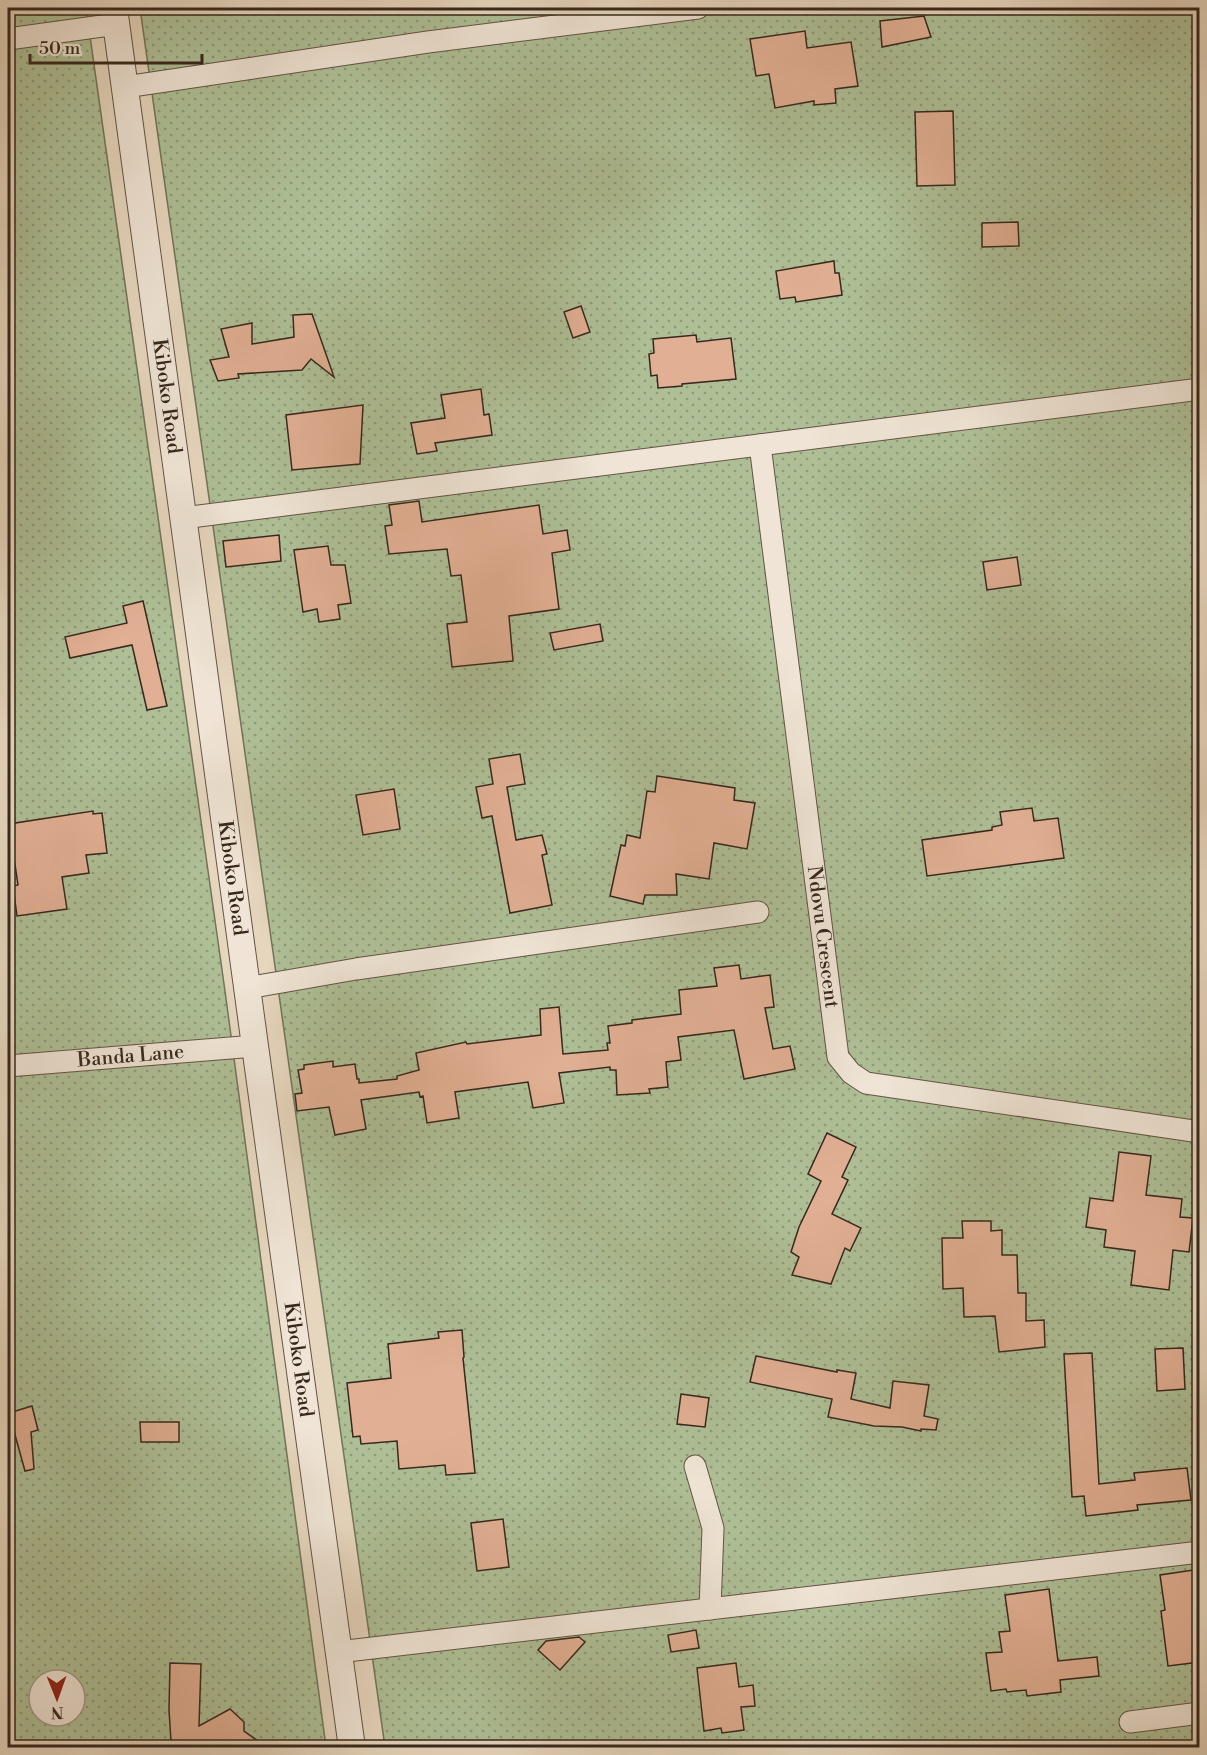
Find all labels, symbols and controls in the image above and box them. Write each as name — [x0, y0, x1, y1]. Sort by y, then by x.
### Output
scale bar — [30, 27, 202, 65]
text: 50 m — [39, 37, 81, 60]
street label: Kiboko Road — [147, 337, 187, 456]
street label: Kiboko Road — [212, 819, 252, 938]
street label: Ndovu Crescent — [801, 865, 844, 1010]
street label: Banda Lane — [75, 1039, 185, 1073]
street label: Kiboko Road — [278, 1300, 319, 1419]
north arrow — [27, 1668, 87, 1728]
text: N — [50, 1702, 64, 1722]

